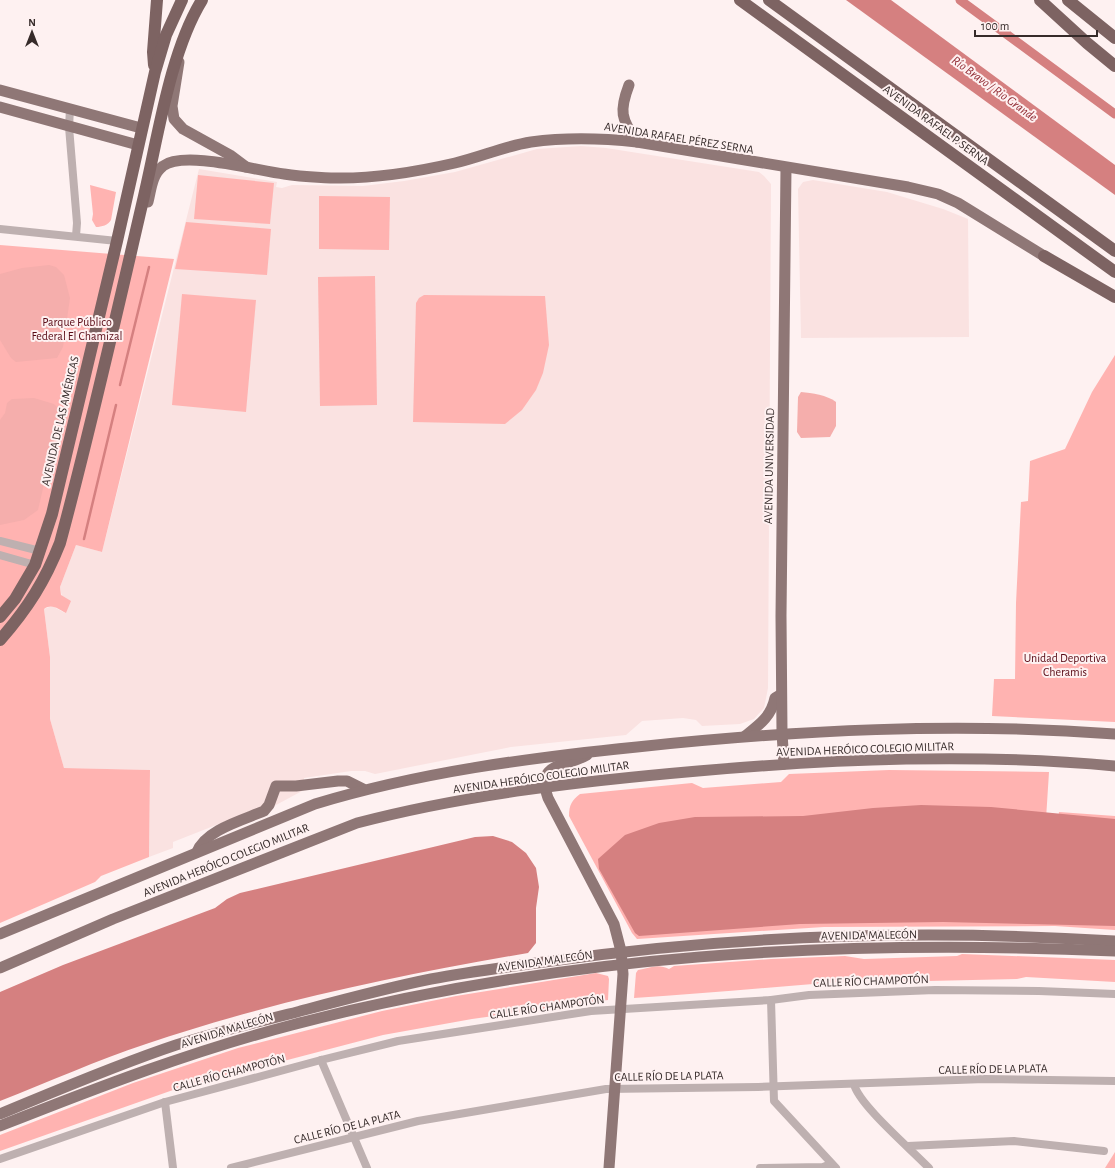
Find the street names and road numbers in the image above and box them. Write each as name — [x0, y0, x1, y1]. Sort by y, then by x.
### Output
street label: AVENIDA RAFAEL P. SERNA — [881, 83, 991, 167]
street label: AVENIDA RAFAEL PÉREZ SERNA — [603, 119, 755, 156]
street label: AVENIDA DE LAS AMÉRICAS — [38, 354, 81, 487]
street label: AVENIDA UNIVERSIDAD — [762, 408, 776, 524]
street label: AVENIDA HERÓICO COLEGIO MILITAR — [776, 739, 954, 758]
street label: AVENIDA HERÓICO COLEGIO MILITAR — [452, 758, 630, 795]
street label: AVENIDA HERÓICO COLEGIO MILITAR — [141, 820, 311, 899]
street label: AVENIDA MALECÓN — [821, 927, 917, 942]
street label: AVENIDA MALECÓN — [496, 947, 593, 974]
street label: CALLE RÍO CHAMPOTÓN — [813, 972, 929, 989]
street label: CALLE RÍO CHAMPOTÓN — [489, 992, 605, 1021]
street label: AVENIDA MALECÓN — [179, 1009, 275, 1050]
street label: CALLE RÍO CHAMPOTÓN — [171, 1051, 286, 1094]
street label: CALLE RÍO DE LA PLATA — [938, 1061, 1048, 1076]
street label: CALLE RÍO DE LA PLATA — [614, 1068, 724, 1083]
street label: CALLE RÍO DE LA PLATA — [292, 1107, 402, 1146]

